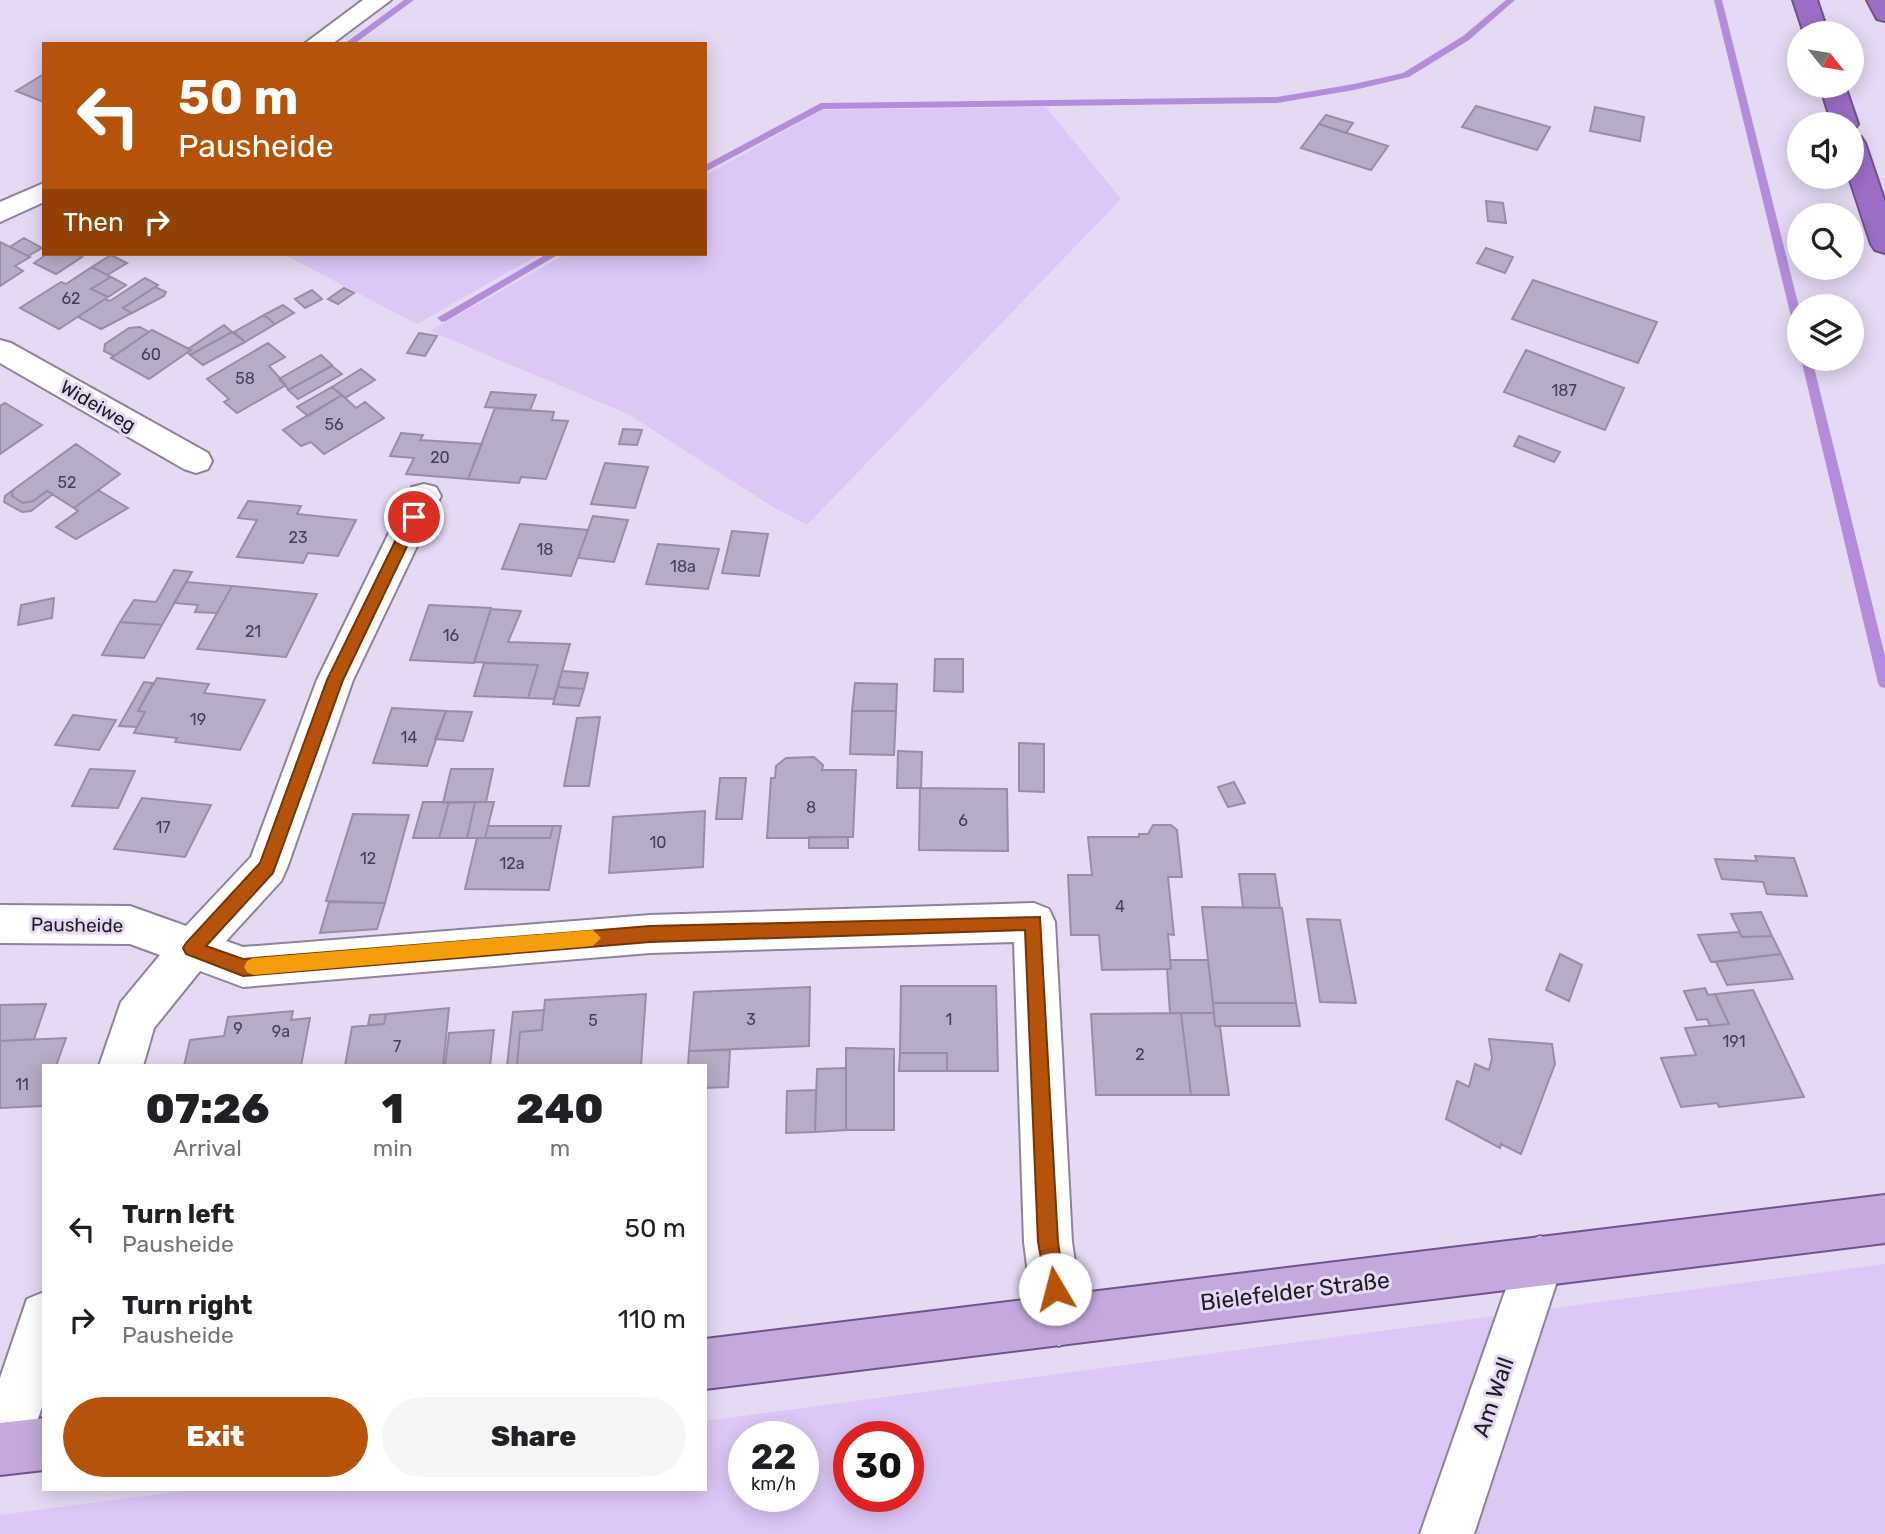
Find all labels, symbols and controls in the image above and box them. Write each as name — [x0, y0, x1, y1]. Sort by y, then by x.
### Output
north arrow — [1787, 21, 1864, 98]
map controls — [1787, 21, 1864, 371]
text: 50 m — [178, 68, 298, 126]
icon: left — [63, 70, 154, 161]
button: sound — [1787, 112, 1864, 189]
text: Pausheide — [178, 127, 334, 165]
icon: right — [138, 203, 176, 241]
button: search — [1787, 203, 1864, 280]
text: Then — [63, 207, 124, 238]
house number: 62 — [61, 289, 81, 308]
button: layers — [1787, 294, 1864, 371]
house number: 60 — [141, 345, 161, 364]
house number: 58 — [235, 369, 255, 388]
street label: Wideiweg — [56, 375, 140, 437]
house number: 187 — [1551, 381, 1577, 400]
house number: 56 — [324, 415, 344, 434]
house number: 20 — [430, 448, 450, 467]
house number: 52 — [58, 473, 76, 492]
pin — [384, 487, 444, 547]
icon: arrive — [395, 498, 433, 536]
house number: 23 — [288, 528, 308, 547]
house number: 18 — [536, 540, 554, 559]
house number: 18a — [670, 557, 696, 576]
house number: 21 — [245, 622, 261, 641]
house number: 16 — [443, 626, 460, 645]
house number: 19 — [190, 710, 206, 729]
house number: 14 — [401, 728, 417, 747]
house number: 8 — [806, 798, 816, 817]
house number: 6 — [958, 811, 968, 830]
house number: 17 — [155, 818, 171, 837]
house number: 10 — [649, 833, 667, 852]
house number: 12 — [360, 849, 376, 868]
house number: 12a — [499, 854, 525, 873]
house number: 4 — [1115, 897, 1125, 916]
street label: Pausheide — [31, 913, 123, 937]
house number: 3 — [746, 1010, 756, 1029]
house number: 1 — [946, 1010, 952, 1029]
house number: 5 — [588, 1011, 598, 1030]
house number: 9 — [233, 1019, 243, 1038]
house number: 9a — [272, 1022, 290, 1041]
house number: 191 — [1722, 1032, 1746, 1051]
house number: 7 — [393, 1037, 401, 1056]
house number: 2 — [1135, 1045, 1145, 1064]
house number: 11 — [15, 1075, 29, 1094]
text: 07:26 — [145, 1084, 269, 1134]
text: 1 — [382, 1084, 404, 1134]
text: 240 — [516, 1084, 604, 1134]
text: Arrival — [173, 1134, 242, 1162]
text: min — [373, 1134, 413, 1162]
text: m — [550, 1134, 570, 1162]
text: Turn left — [122, 1199, 234, 1230]
icon: left — [63, 1210, 101, 1248]
text: 50 m — [625, 1213, 686, 1244]
text: Pausheide — [122, 1230, 234, 1258]
position arrow — [1018, 1252, 1092, 1326]
street label: Bielefelder Straße — [1199, 1265, 1391, 1317]
text: Turn right — [122, 1290, 252, 1321]
icon: right — [63, 1301, 101, 1339]
text: 110 m — [618, 1304, 686, 1335]
text: Pausheide — [122, 1321, 234, 1349]
street label: Am Wall — [1466, 1353, 1520, 1441]
button: Exit — [63, 1397, 368, 1477]
button: Share — [382, 1397, 686, 1477]
speed limit sign: 30 — [833, 1421, 924, 1512]
text: 22 — [751, 1436, 796, 1478]
text: km/h — [751, 1473, 796, 1495]

